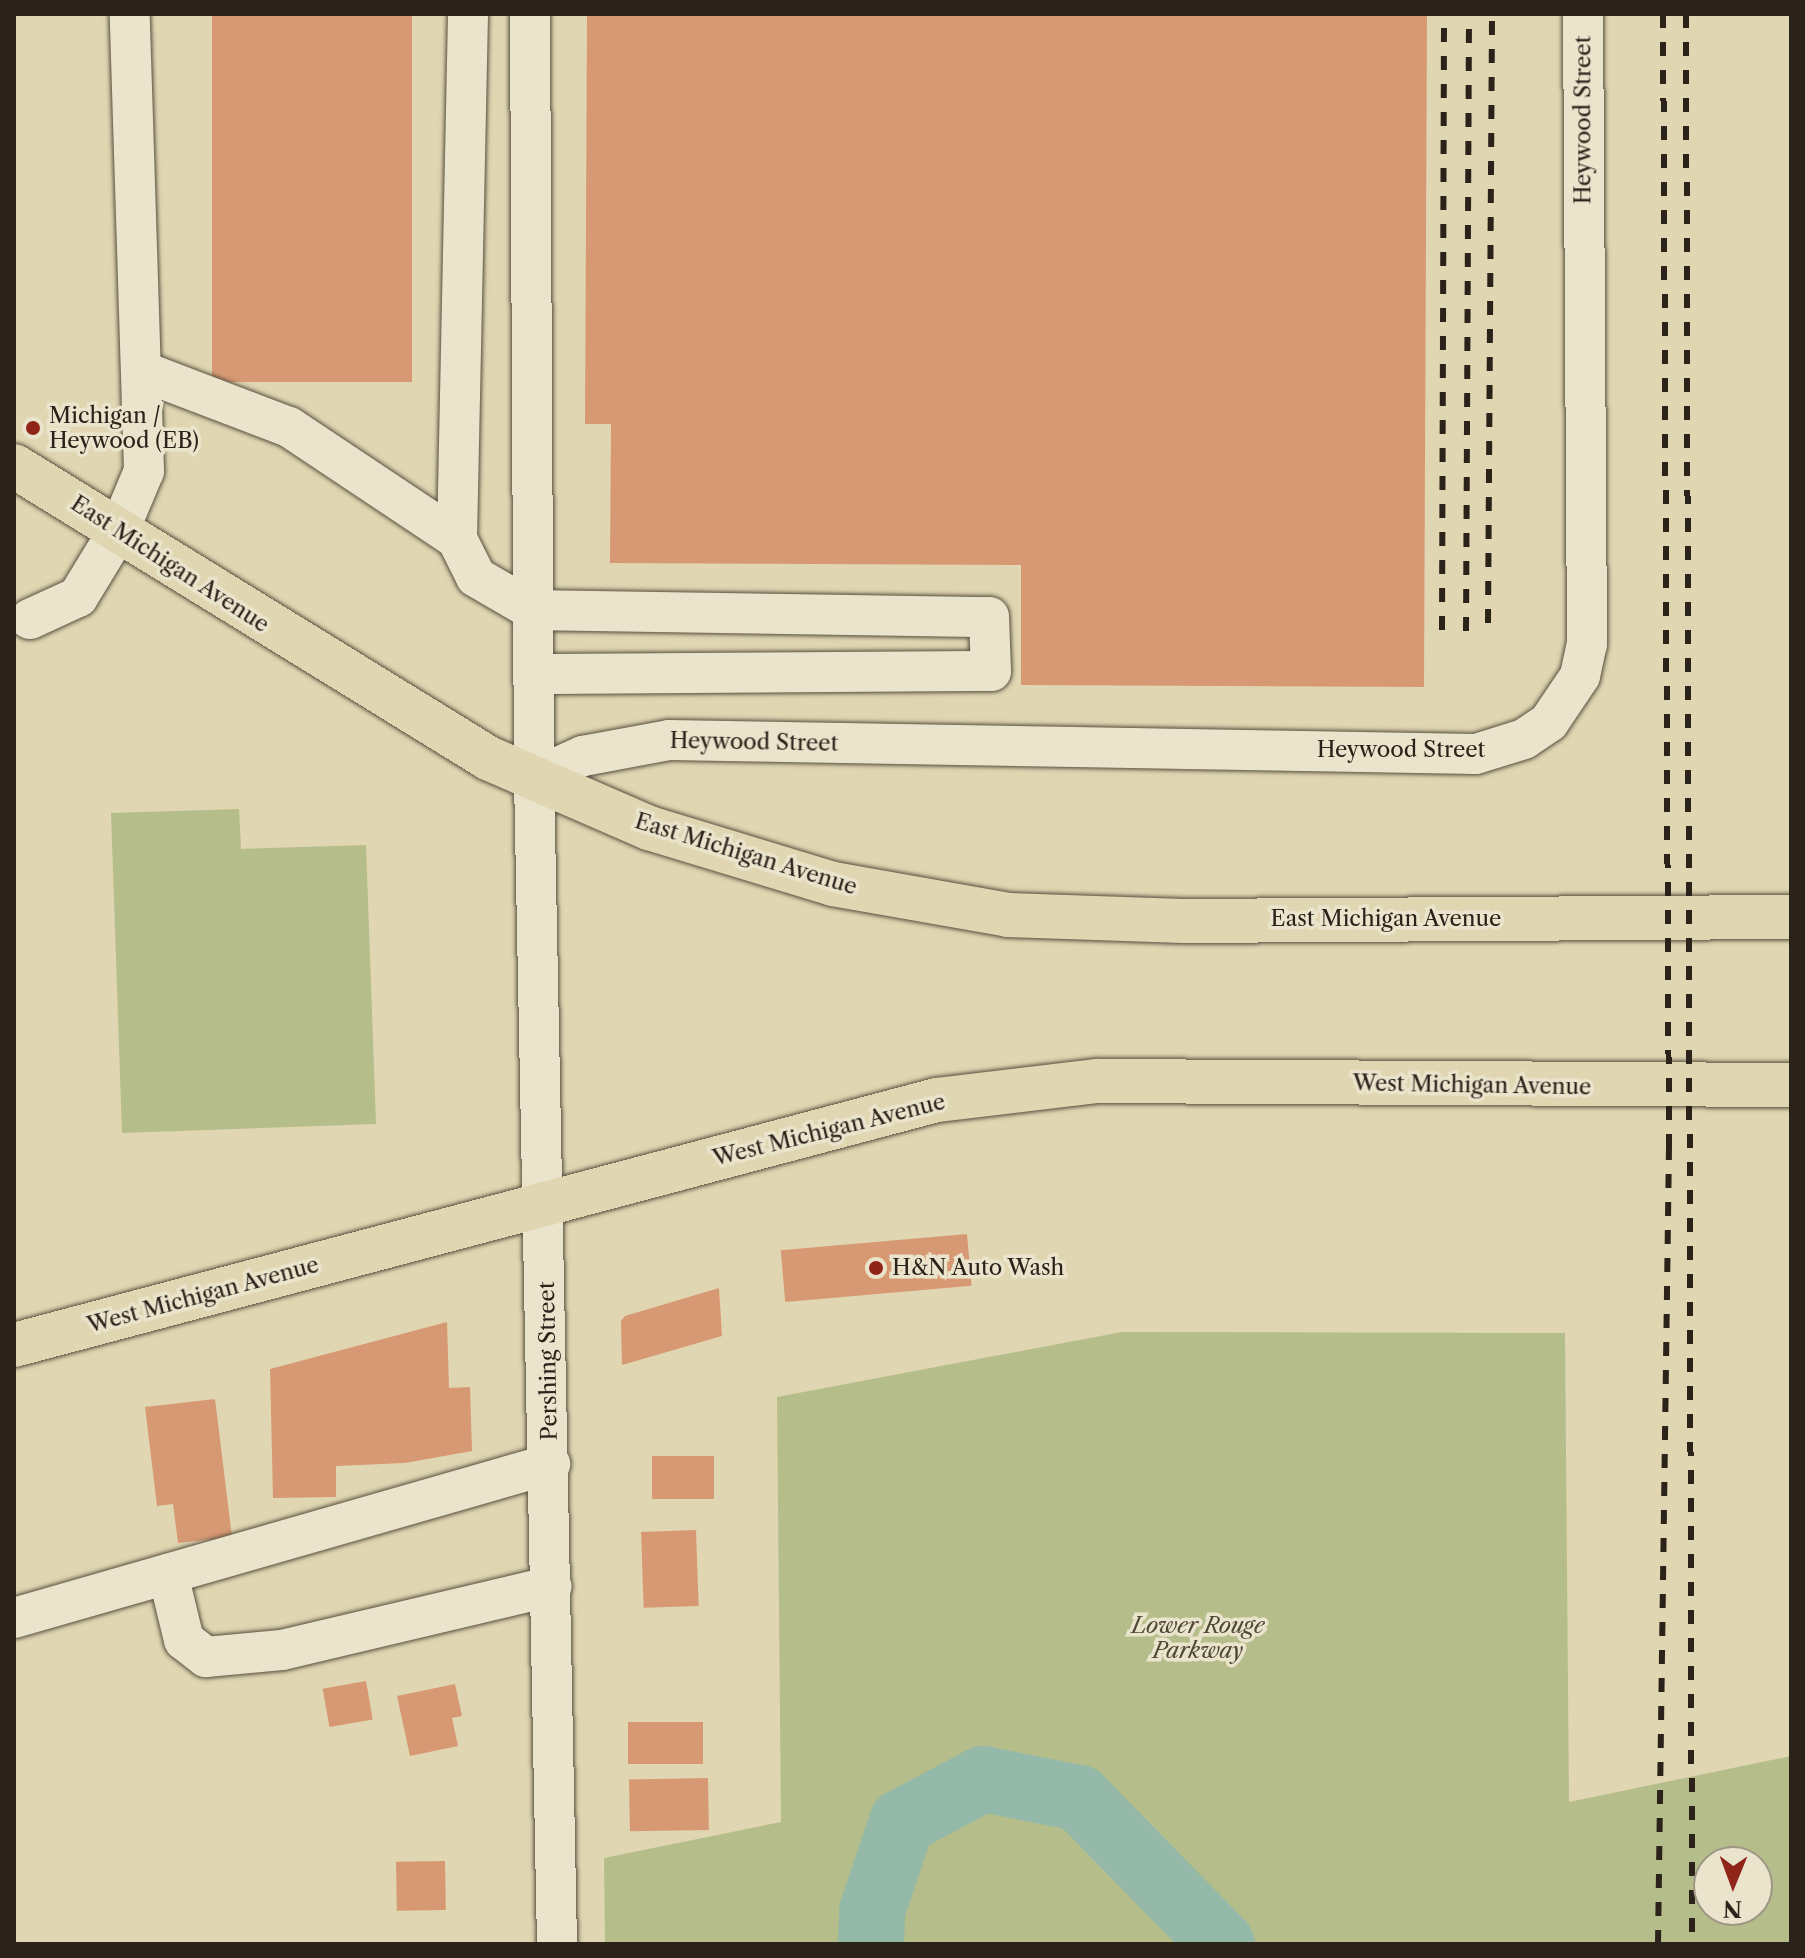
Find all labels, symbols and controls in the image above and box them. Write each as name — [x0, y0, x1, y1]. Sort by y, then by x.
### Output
street label: Heywood Street — [1570, 36, 1596, 204]
place label: Michigan / Heywood (EB) — [49, 402, 199, 454]
marker: Michigan / Heywood (EB) — [24, 419, 42, 437]
street label: East Michigan Avenue — [66, 490, 274, 638]
street label: Heywood Street — [669, 727, 839, 757]
street label: Heywood Street — [1317, 737, 1485, 763]
street label: East Michigan Avenue — [631, 807, 861, 901]
street label: East Michigan Avenue — [1270, 906, 1502, 932]
street label: West Michigan Avenue — [1352, 1070, 1592, 1100]
street label: West Michigan Avenue — [710, 1088, 948, 1172]
street label: West Michigan Avenue — [84, 1251, 322, 1339]
place label: H&N Auto Wash — [892, 1255, 1066, 1281]
marker: H&N Auto Wash — [867, 1259, 885, 1277]
street label: Pershing Street — [533, 1281, 563, 1441]
park label: Lower Rouge Parkway — [1131, 1612, 1265, 1664]
north arrow — [1693, 1846, 1773, 1926]
text: N — [1723, 1895, 1742, 1922]

